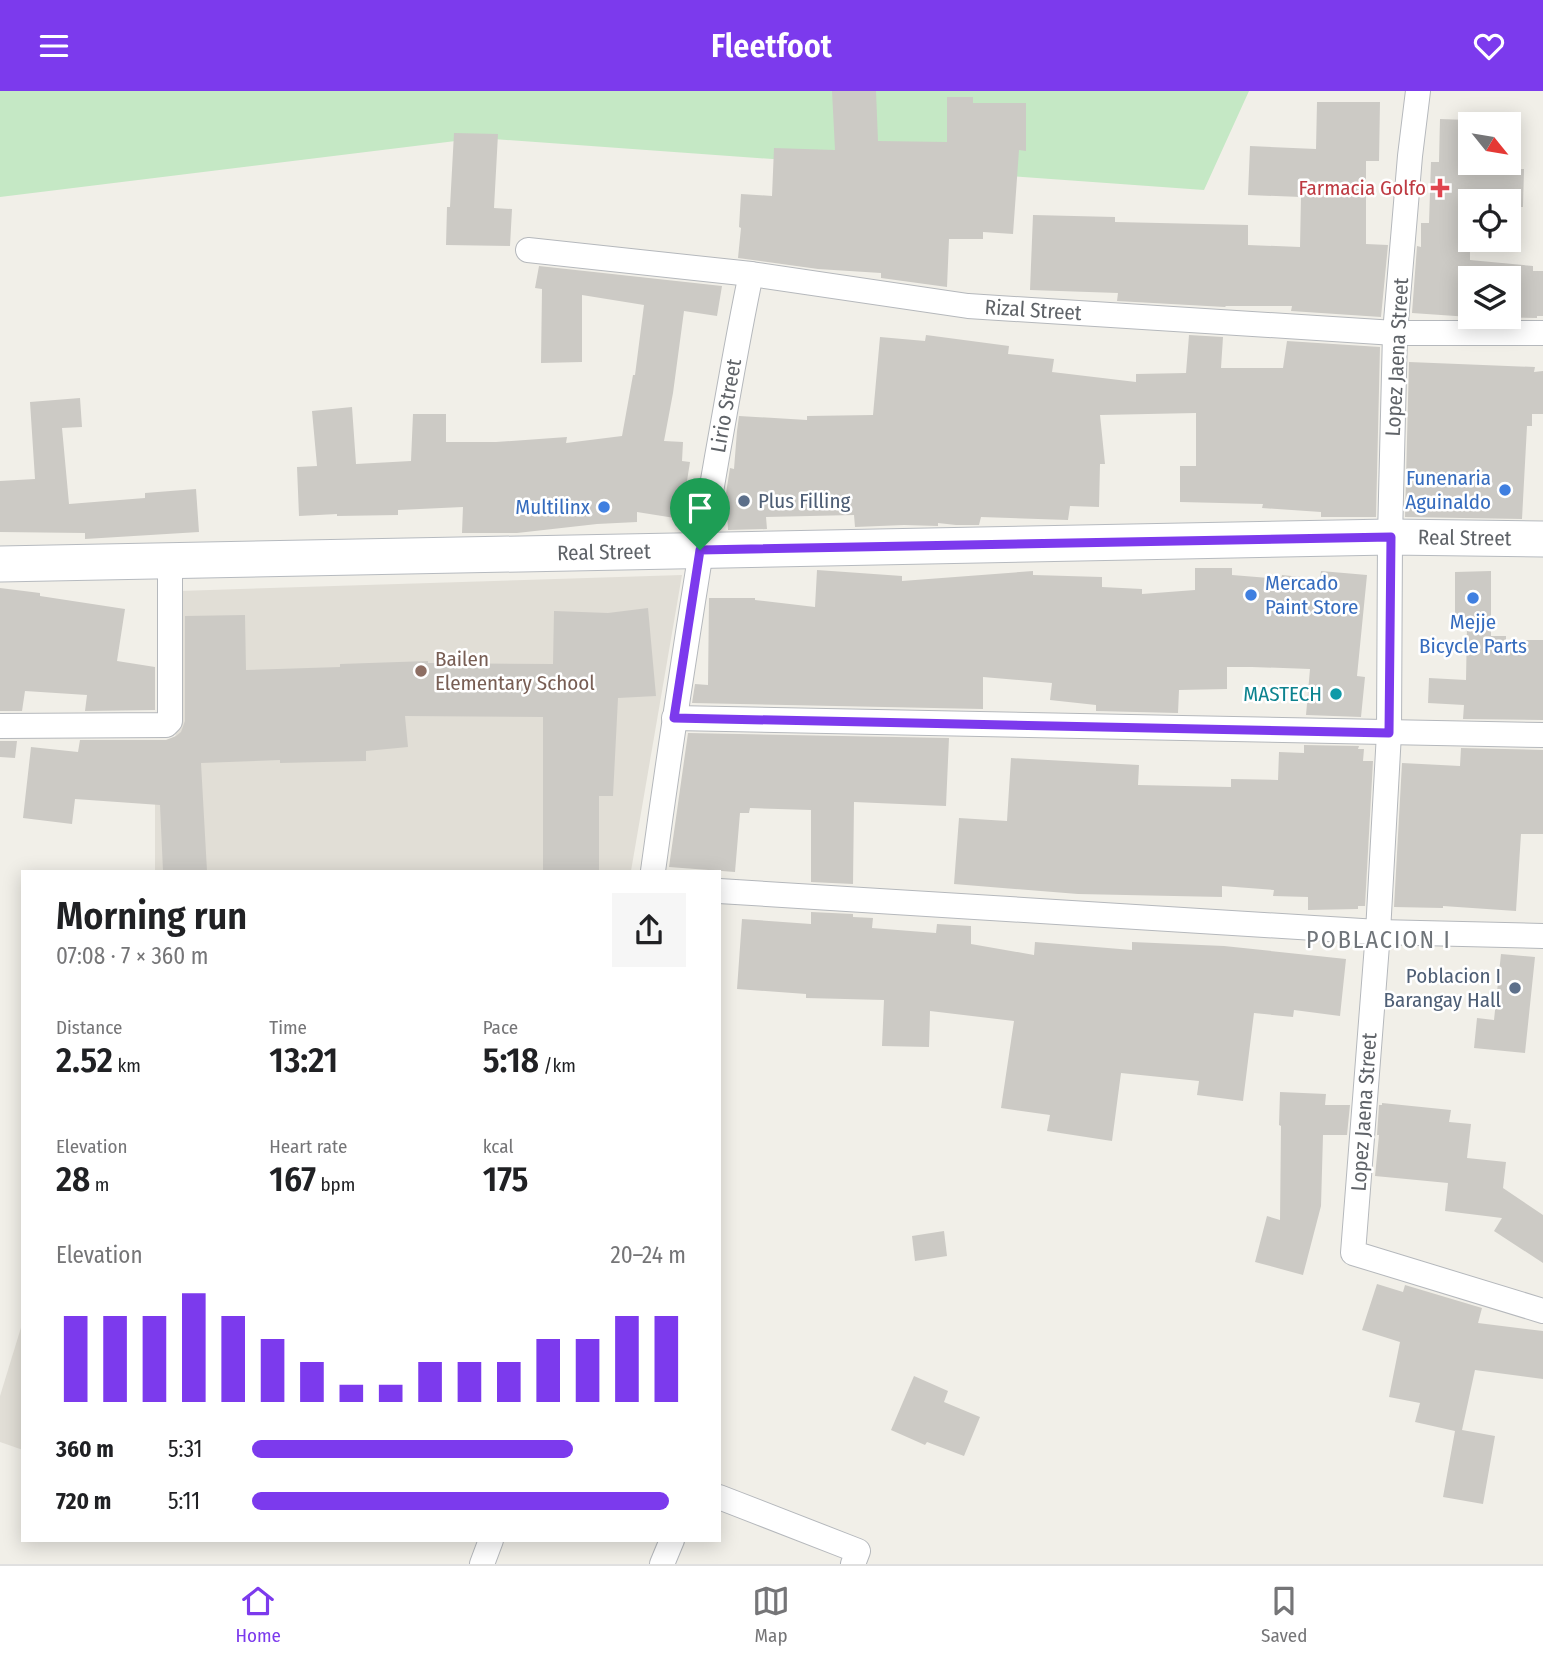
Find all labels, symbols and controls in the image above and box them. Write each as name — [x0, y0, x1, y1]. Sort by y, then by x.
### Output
icon: menu — [35, 27, 73, 65]
text: Fleetfoot — [711, 27, 832, 65]
icon: heart — [1470, 27, 1508, 65]
north arrow — [1458, 112, 1521, 175]
map controls — [1458, 112, 1521, 329]
place label: Farmacia Golfo — [1299, 175, 1426, 201]
marker: Farmacia Golfo — [1432, 180, 1448, 196]
button: locate — [1458, 189, 1521, 252]
button: layers — [1458, 266, 1521, 329]
street label: Lopez Jaena Street — [1380, 277, 1414, 437]
street label: Rizal Street — [984, 294, 1083, 326]
street label: Lirio Street — [705, 357, 747, 455]
place label: Funenaria Aguinaldo — [1405, 465, 1491, 515]
pin — [670, 478, 730, 550]
marker: Funenaria Aguinaldo — [1497, 482, 1513, 498]
place label: Plus Filling — [758, 488, 850, 514]
icon: arrive — [681, 489, 719, 527]
marker: Plus Filling — [736, 493, 752, 509]
place label: Multilinx — [515, 494, 591, 520]
marker: Multilinx — [596, 499, 612, 515]
street label: Real Street — [1418, 524, 1512, 552]
street label: Real Street — [557, 538, 651, 566]
place label: Mercado Paint Store — [1265, 570, 1358, 620]
marker: Mercado Paint Store — [1243, 587, 1259, 603]
marker: Mejje Bicycle Parts — [1465, 590, 1481, 606]
place label: Mejje Bicycle Parts — [1419, 609, 1527, 659]
place label: Bailen Elementary School — [435, 646, 595, 696]
marker: Bailen Elementary School — [413, 663, 429, 679]
place label: MASTECH — [1243, 681, 1322, 707]
marker: MASTECH — [1328, 686, 1344, 702]
text: Morning run — [56, 893, 247, 939]
button: share — [612, 893, 686, 967]
district label: POBLACION I — [1306, 926, 1452, 954]
text: 07:08 · 7 × 360 m — [56, 942, 208, 970]
place label: Poblacion I Barangay Hall — [1384, 963, 1501, 1013]
marker: Poblacion I Barangay Hall — [1507, 980, 1523, 996]
text: Distance — [56, 1016, 123, 1039]
text: Time — [269, 1016, 307, 1039]
text: Pace — [483, 1016, 518, 1039]
street label: Lopez Jaena Street — [1345, 1032, 1383, 1192]
text: 2.52 — [56, 1039, 113, 1081]
text: 13:21 — [269, 1039, 338, 1081]
text: 5:18 — [483, 1039, 539, 1081]
text: km — [113, 1054, 141, 1077]
text: /km — [539, 1054, 576, 1077]
text: Elevation — [56, 1135, 128, 1158]
text: Heart rate — [269, 1135, 347, 1158]
text: kcal — [483, 1135, 513, 1158]
text: 28 — [56, 1158, 90, 1200]
text: 167 — [269, 1158, 316, 1200]
text: 175 — [483, 1158, 528, 1200]
text: m — [90, 1173, 109, 1196]
text: bpm — [316, 1173, 355, 1196]
text: Elevation — [56, 1241, 143, 1269]
text: 20–24 m — [610, 1241, 686, 1269]
text: 360 m — [56, 1435, 114, 1463]
text: 5:31 — [168, 1435, 202, 1463]
text: 720 m — [56, 1487, 111, 1515]
text: 5:11 — [168, 1487, 200, 1515]
tab: Home — [236, 1582, 281, 1647]
tab: Map — [752, 1582, 790, 1647]
tab: Saved — [1261, 1582, 1307, 1647]

